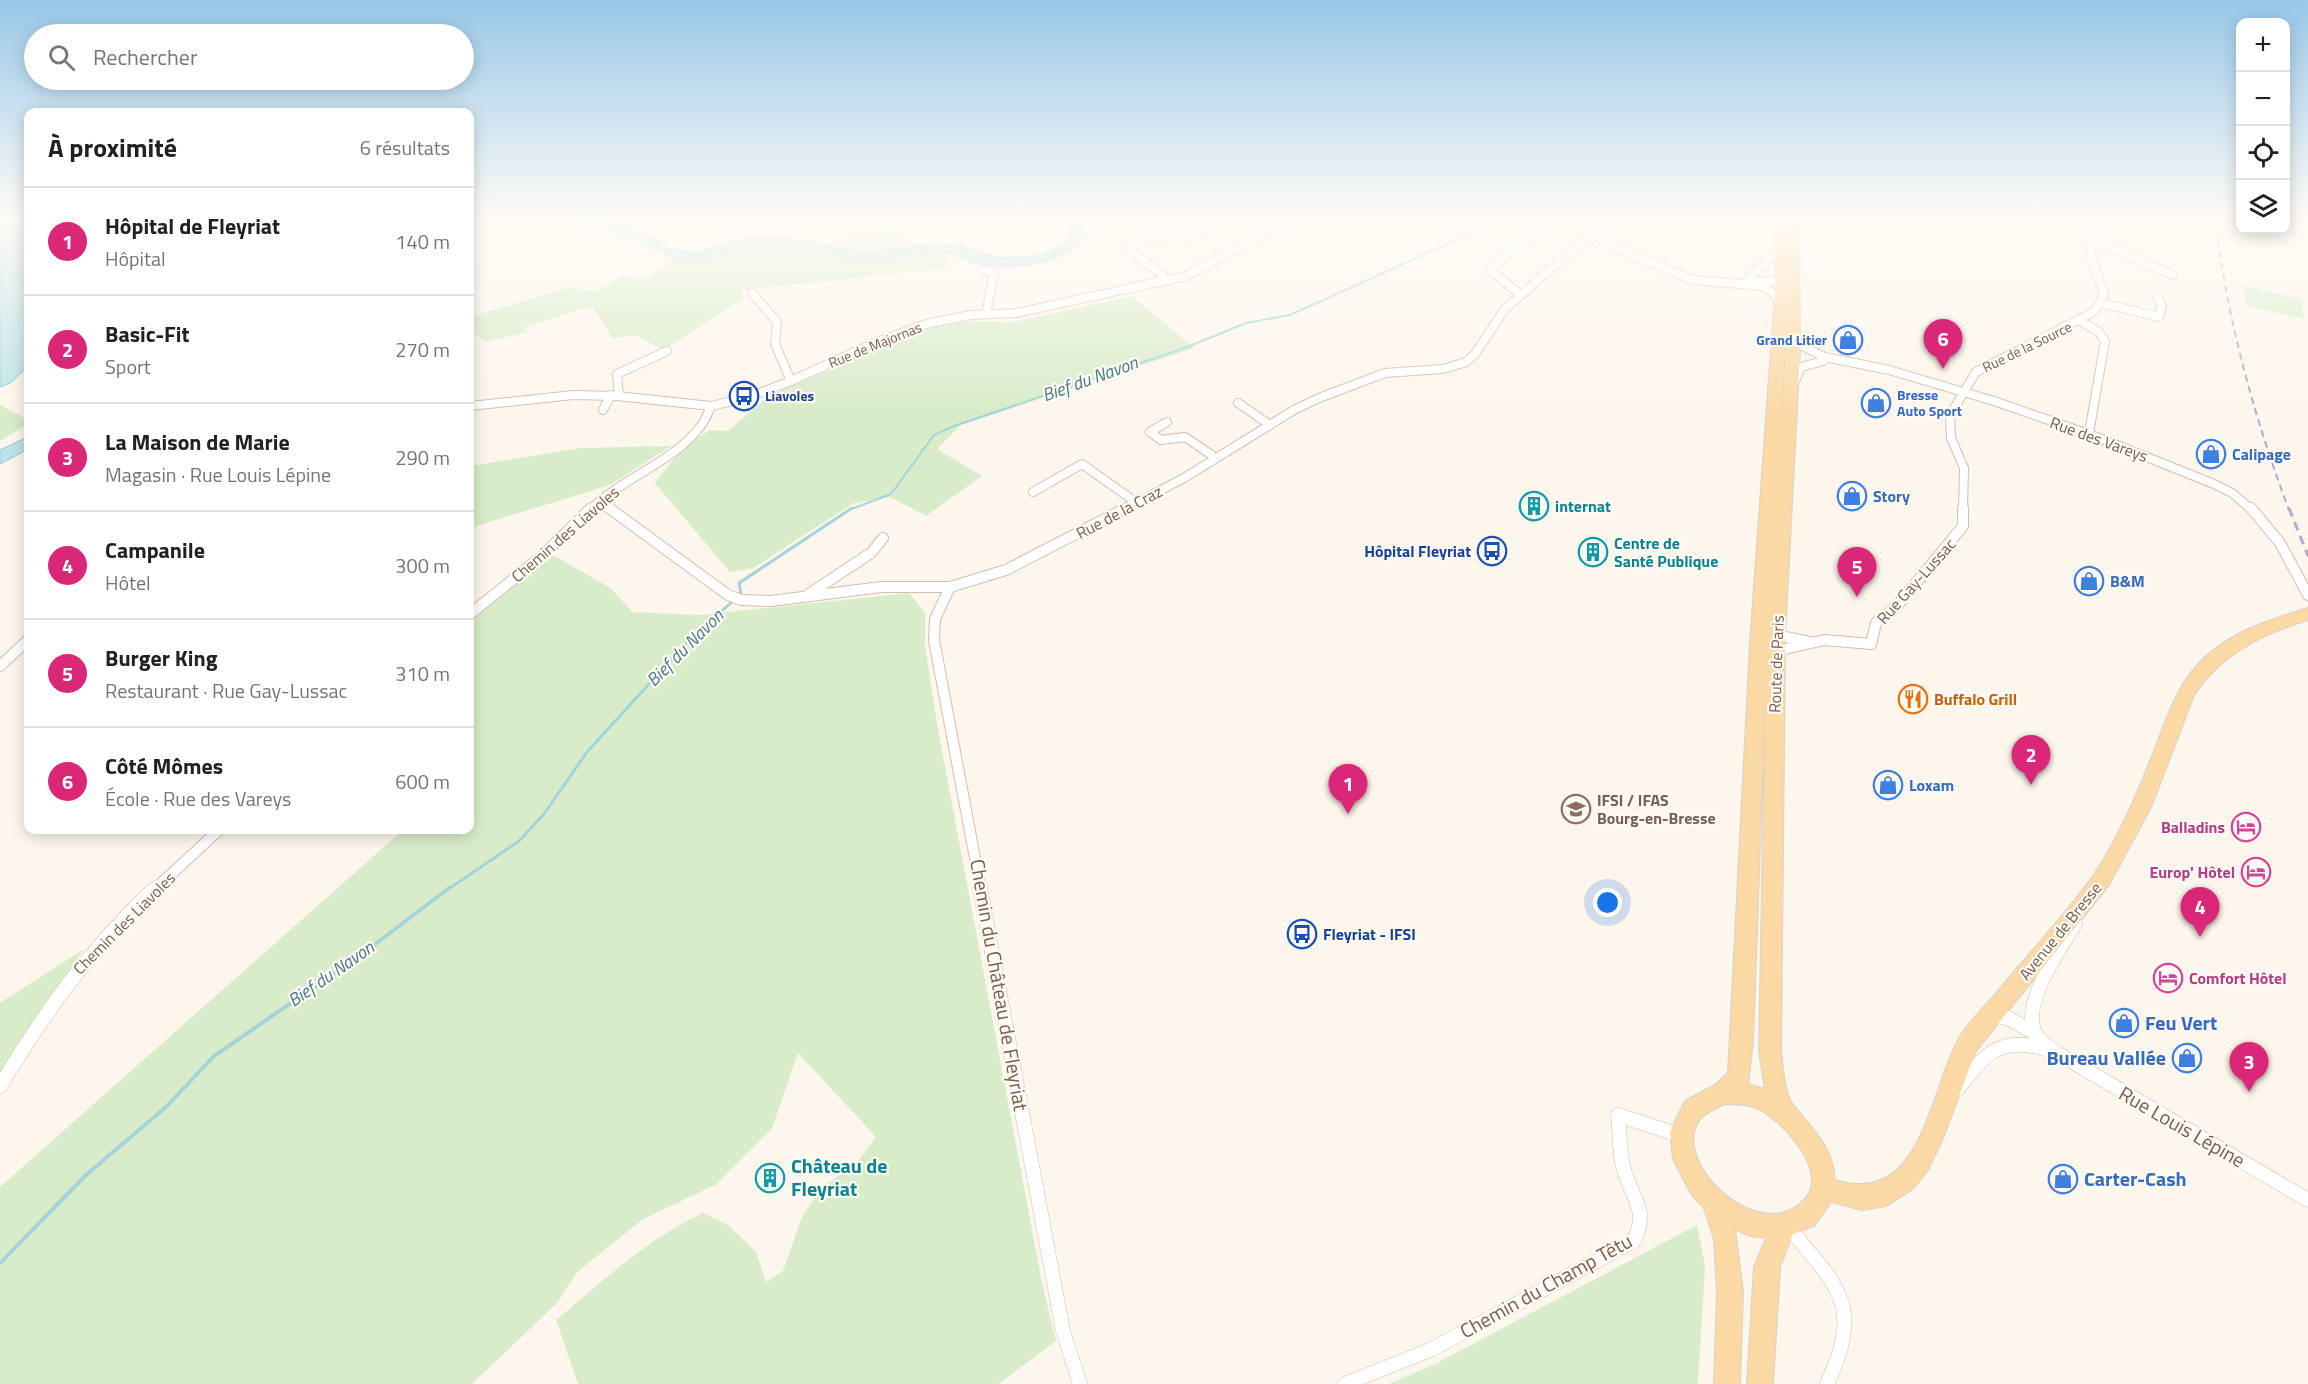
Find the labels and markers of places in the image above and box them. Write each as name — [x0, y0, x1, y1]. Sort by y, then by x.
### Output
pin: 6 — [1924, 320, 1962, 369]
shop icon: Grand Litier — [1832, 324, 1864, 356]
place label: Grand Litier — [1756, 329, 1827, 350]
bus stop icon: Liavoles — [728, 380, 760, 412]
place label: Bresse Auto Sport — [1897, 384, 1962, 421]
place label: Liavoles — [765, 385, 815, 406]
shop icon: Bresse Auto Sport — [1860, 387, 1892, 419]
shop icon: Calipage — [2195, 438, 2227, 470]
place label: Calipage — [2232, 442, 2291, 466]
shop icon: Story — [1836, 480, 1868, 512]
place label: Story — [1873, 484, 1910, 508]
building icon: internat — [1518, 490, 1550, 522]
place label: internat — [1555, 494, 1611, 518]
place label: Centre de Santé Publique — [1614, 531, 1718, 573]
bus stop icon: Hôpital Fleyriat — [1476, 535, 1508, 567]
building icon: Centre de Santé Publique — [1577, 536, 1609, 568]
place label: Hôpital Fleyriat — [1364, 539, 1471, 563]
pin: 5 — [1838, 548, 1876, 597]
shop icon: B&M — [2073, 565, 2105, 597]
place label: B&M — [2110, 569, 2145, 593]
restaurant icon: Buffalo Grill — [1897, 683, 1929, 715]
place label: Buffalo Grill — [1934, 687, 2017, 711]
pin: 2 — [2012, 736, 2050, 785]
pin: 1 — [1328, 764, 1368, 814]
shop icon: Loxam — [1872, 769, 1904, 801]
place label: Loxam — [1909, 773, 1954, 797]
place label: IFSI / IFAS Bourg-en-Bresse — [1597, 788, 1716, 830]
school or university icon: IFSI / IFAS Bourg-en-Bresse — [1560, 793, 1592, 825]
hotel icon: Balladins — [2230, 811, 2262, 843]
place label: Balladins — [2161, 815, 2225, 839]
hotel icon: Europ' Hôtel — [2240, 856, 2272, 888]
place label: Europ' Hôtel — [2149, 860, 2235, 884]
pin: 4 — [2180, 888, 2220, 937]
bus stop icon: Fleyriat - IFSI — [1286, 918, 1318, 950]
place label: Fleyriat - IFSI — [1323, 922, 1416, 946]
hotel icon: Comfort Hôtel — [2152, 962, 2184, 994]
place label: Comfort Hôtel — [2189, 966, 2287, 990]
shop icon: Feu Vert — [2108, 1007, 2140, 1039]
place label: Feu Vert — [2145, 1007, 2217, 1038]
place label: Bureau Vallée — [2046, 1042, 2166, 1073]
shop icon: Bureau Vallée — [2171, 1042, 2203, 1074]
pin: 3 — [2230, 1042, 2268, 1092]
place label: Château de Fleyriat — [791, 1150, 887, 1204]
building icon: Château de Fleyriat — [754, 1162, 786, 1194]
shop icon: Carter-Cash — [2047, 1163, 2079, 1195]
place label: Carter-Cash — [2084, 1163, 2187, 1194]

